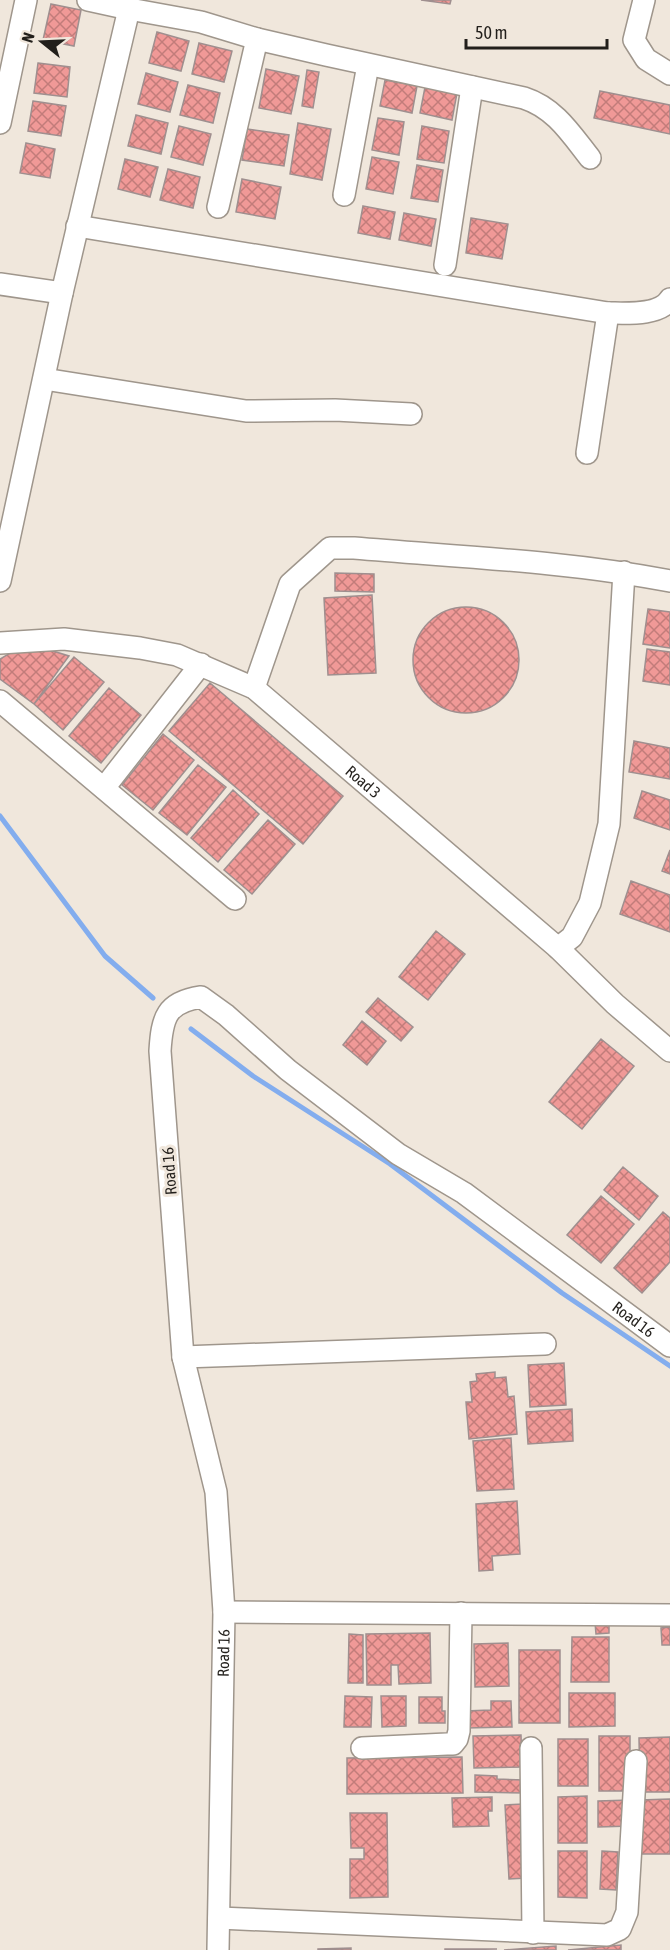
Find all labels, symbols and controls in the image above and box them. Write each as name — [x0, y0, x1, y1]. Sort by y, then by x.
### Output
north arrow — [12, 12, 72, 72]
scale bar — [466, 12, 607, 50]
text: 50 m — [475, 22, 507, 43]
text: N — [18, 30, 38, 45]
street label: Road 3 — [342, 762, 385, 801]
street label: Road 16 — [158, 1147, 180, 1195]
street label: Road 16 — [609, 1298, 658, 1341]
street label: Road 16 — [214, 1629, 233, 1677]

